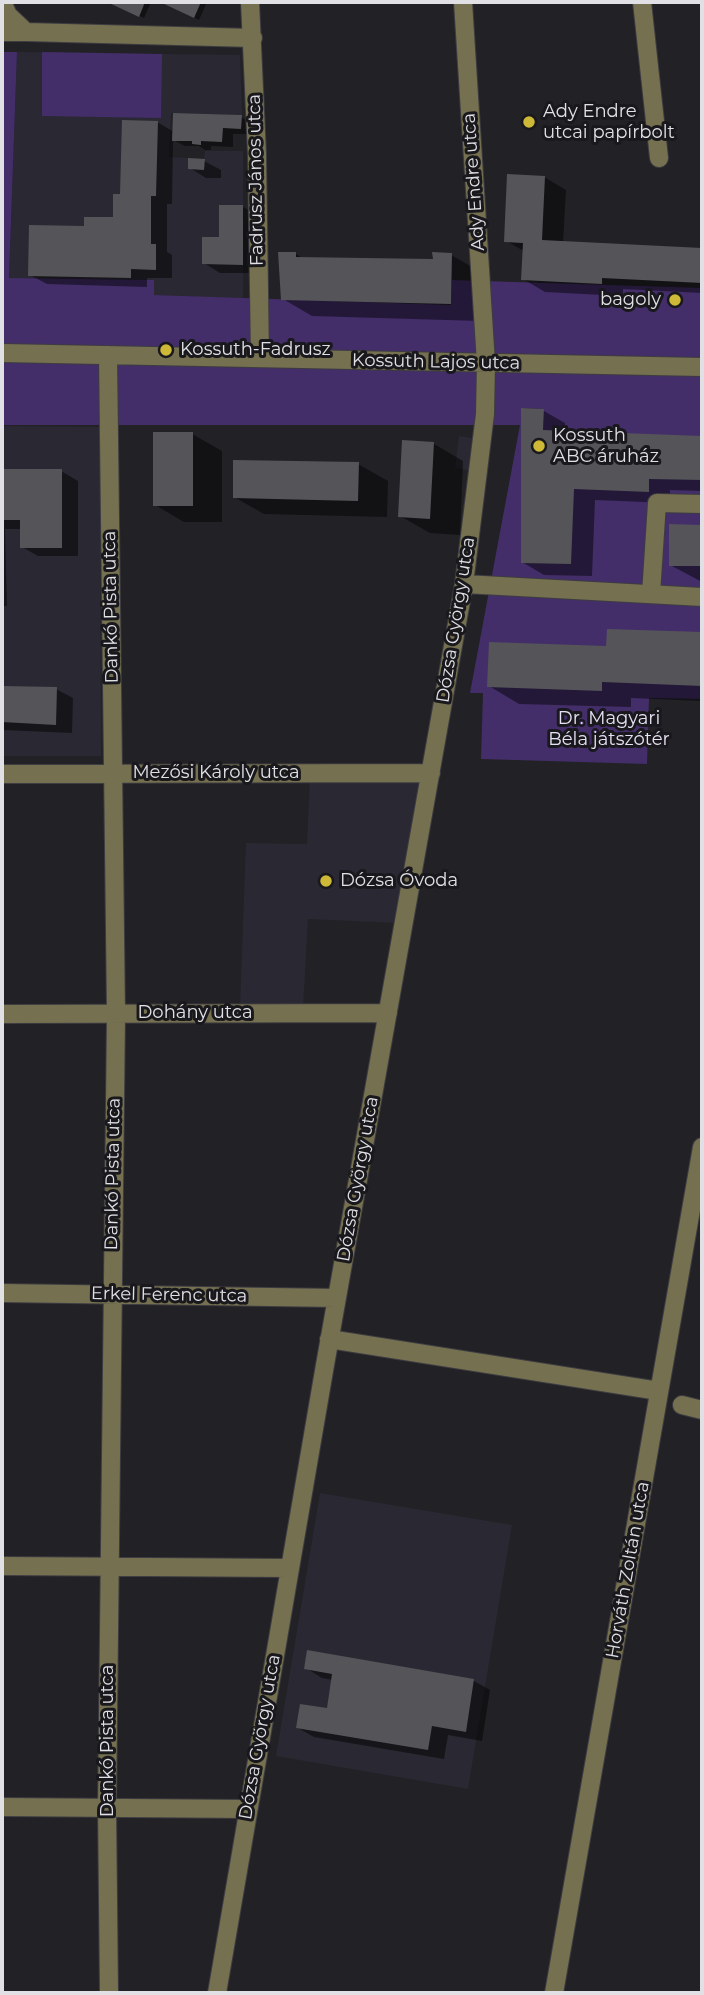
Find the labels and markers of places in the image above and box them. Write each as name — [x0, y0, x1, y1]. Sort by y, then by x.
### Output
place label: Ady Endre utcai papírbolt — [543, 101, 675, 144]
marker: Ady Endre utcai papírbolt — [521, 114, 537, 130]
place label: bagoly — [600, 289, 661, 311]
marker: bagoly — [667, 292, 683, 308]
place label: Kossuth-Fadrusz — [180, 339, 331, 361]
marker: Kossuth-Fadrusz — [158, 342, 174, 358]
place label: Kossuth ABC áruház — [553, 425, 659, 467]
marker: Kossuth ABC áruház — [531, 438, 547, 454]
place label: Dózsa Óvoda — [340, 870, 458, 892]
marker: Dózsa Óvoda — [318, 873, 334, 889]

